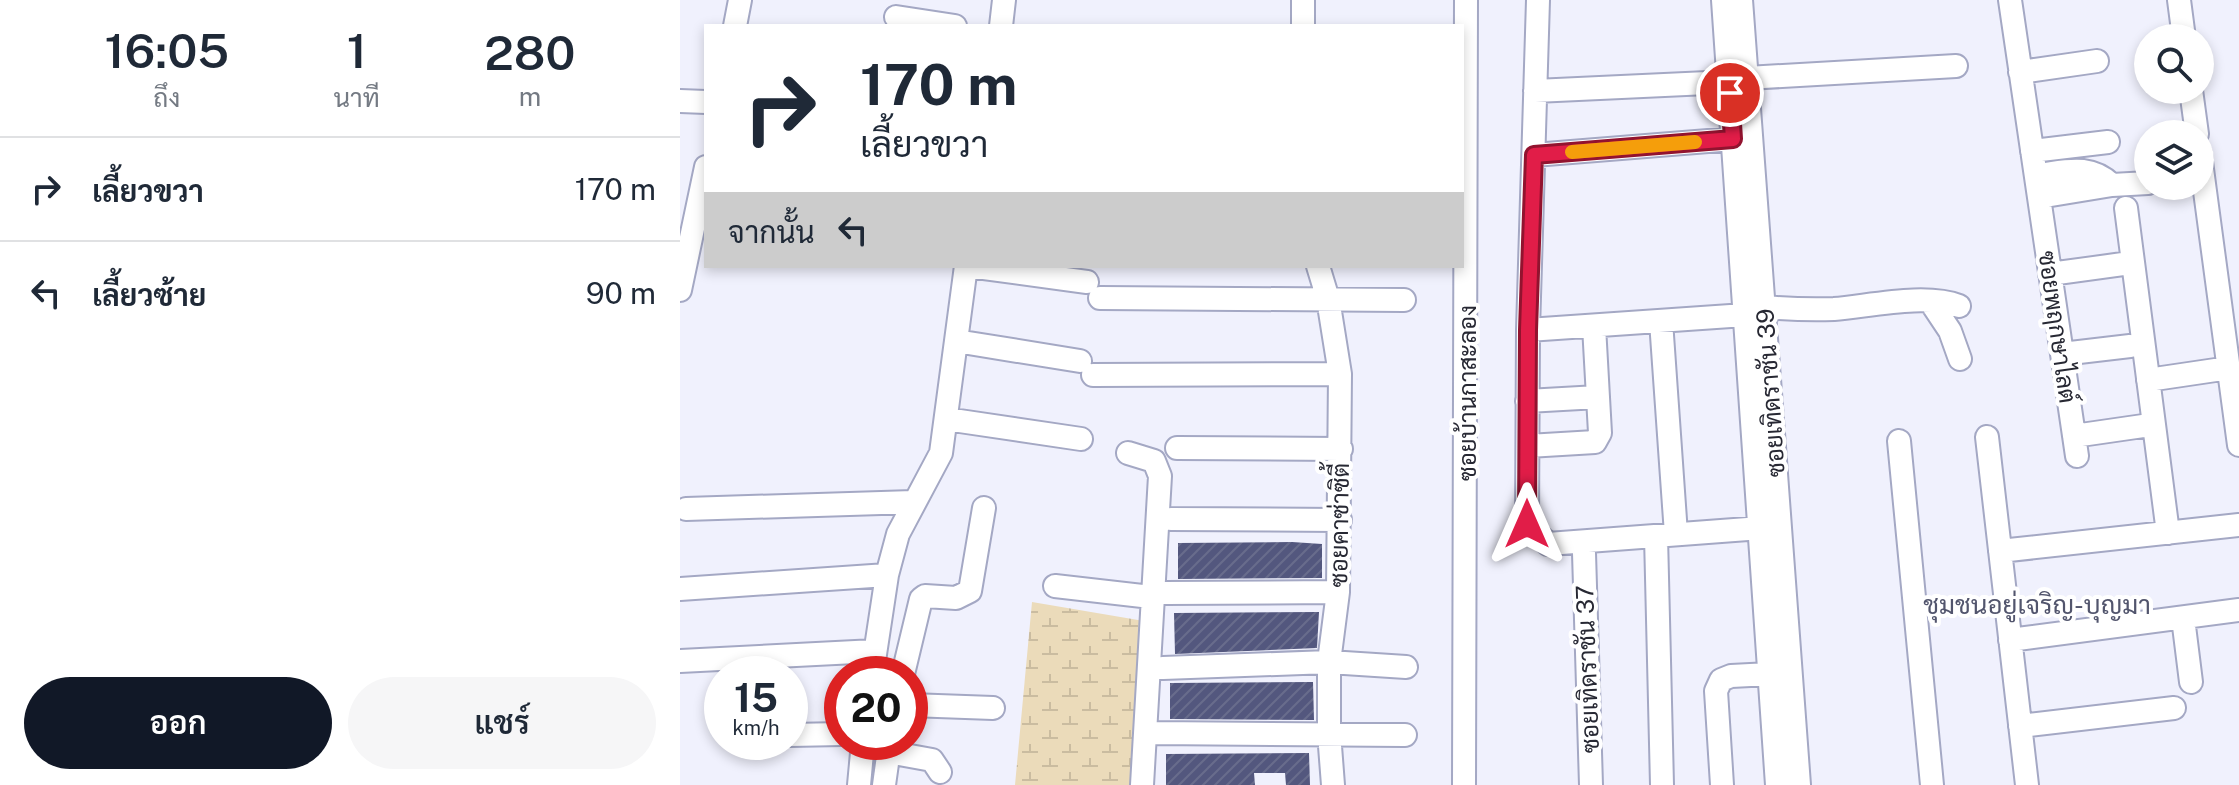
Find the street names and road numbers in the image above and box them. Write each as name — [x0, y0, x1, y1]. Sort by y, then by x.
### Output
street label: ซอยพฤกษาไลต์ — [2032, 249, 2084, 405]
street label: ซอยบ้านกาสะลอง — [1453, 305, 1481, 481]
street label: ซอยเทิดราชัน 39 — [1750, 308, 1790, 478]
street label: ซอยคาซ่าซิตี้ — [1317, 461, 1354, 587]
street label: ซอยเทิดราชัน 37 — [1570, 585, 1604, 753]

